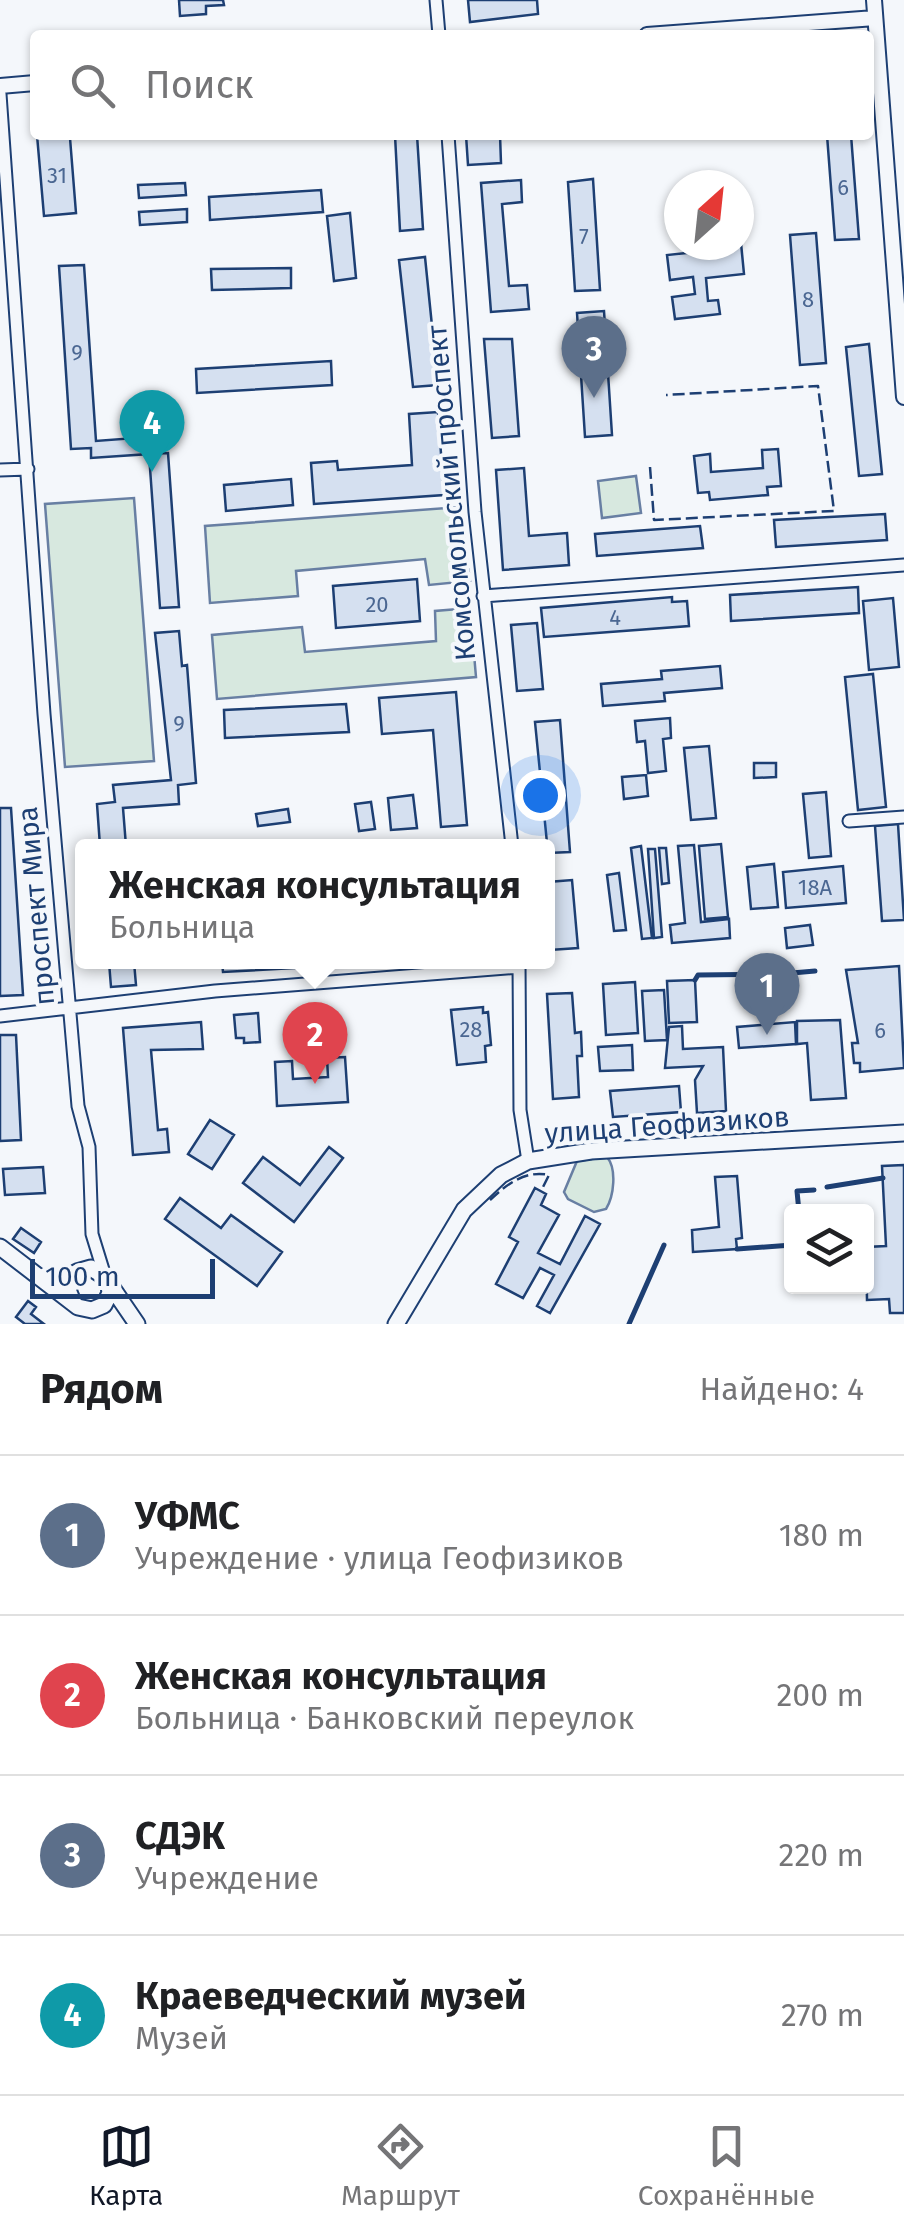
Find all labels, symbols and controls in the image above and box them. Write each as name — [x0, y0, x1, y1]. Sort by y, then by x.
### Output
search box — [30, 30, 874, 140]
icon: search — [65, 58, 120, 113]
text: Поиск — [145, 62, 254, 108]
house number: 31 — [47, 162, 67, 189]
north arrow — [664, 170, 754, 260]
house number: 6 — [837, 174, 849, 201]
house number: 7 — [579, 223, 589, 250]
house number: 8 — [802, 286, 814, 313]
pin: 3 — [562, 316, 626, 398]
street label: Комсомольский проспект — [420, 324, 482, 662]
house number: 9 — [71, 339, 83, 366]
pin: 4 — [120, 390, 184, 472]
house number: 20 — [365, 591, 389, 618]
house number: 4 — [609, 604, 621, 631]
house number: 9 — [173, 710, 185, 737]
your location — [515, 770, 566, 821]
street label: проспект Мира — [11, 805, 61, 1007]
popup — [75, 839, 555, 969]
text: Женская консультация — [109, 862, 521, 908]
house number: 18А — [798, 874, 833, 901]
text: Больница — [109, 908, 255, 946]
pin: 1 — [734, 952, 800, 1035]
pin: 2 — [282, 1002, 348, 1084]
house number: 28 — [459, 1016, 483, 1043]
house number: 6 — [874, 1017, 886, 1044]
street label: улица Геофизиков — [543, 1100, 791, 1150]
map controls — [784, 1204, 874, 1294]
button: layers — [784, 1204, 874, 1294]
scale bar — [30, 1254, 215, 1298]
text: 100 m — [45, 1260, 120, 1293]
text: Рядом — [40, 1364, 163, 1414]
text: Найдено: 4 — [700, 1370, 864, 1408]
text: УФМС — [135, 1493, 240, 1539]
text: 1 — [65, 1516, 80, 1554]
text: 180 m — [779, 1516, 864, 1554]
text: Учреждение · улица Геофизиков — [135, 1539, 624, 1577]
text: Женская консультация — [135, 1653, 547, 1699]
text: 2 — [64, 1676, 81, 1714]
text: 200 m — [777, 1676, 864, 1714]
text: Больница · Банковский переулок — [135, 1699, 634, 1737]
text: СДЭК — [135, 1813, 225, 1859]
text: 3 — [64, 1836, 81, 1874]
text: 220 m — [779, 1836, 864, 1874]
text: Учреждение — [135, 1859, 319, 1897]
text: Краеведческий музей — [135, 1973, 526, 2019]
text: 4 — [63, 1996, 82, 2034]
text: 270 m — [781, 1996, 864, 2034]
text: Музей — [135, 2019, 228, 2057]
tab: Карта — [89, 2119, 163, 2212]
tab: Маршрут — [341, 2119, 460, 2212]
tab: Сохранённые — [638, 2119, 815, 2212]

